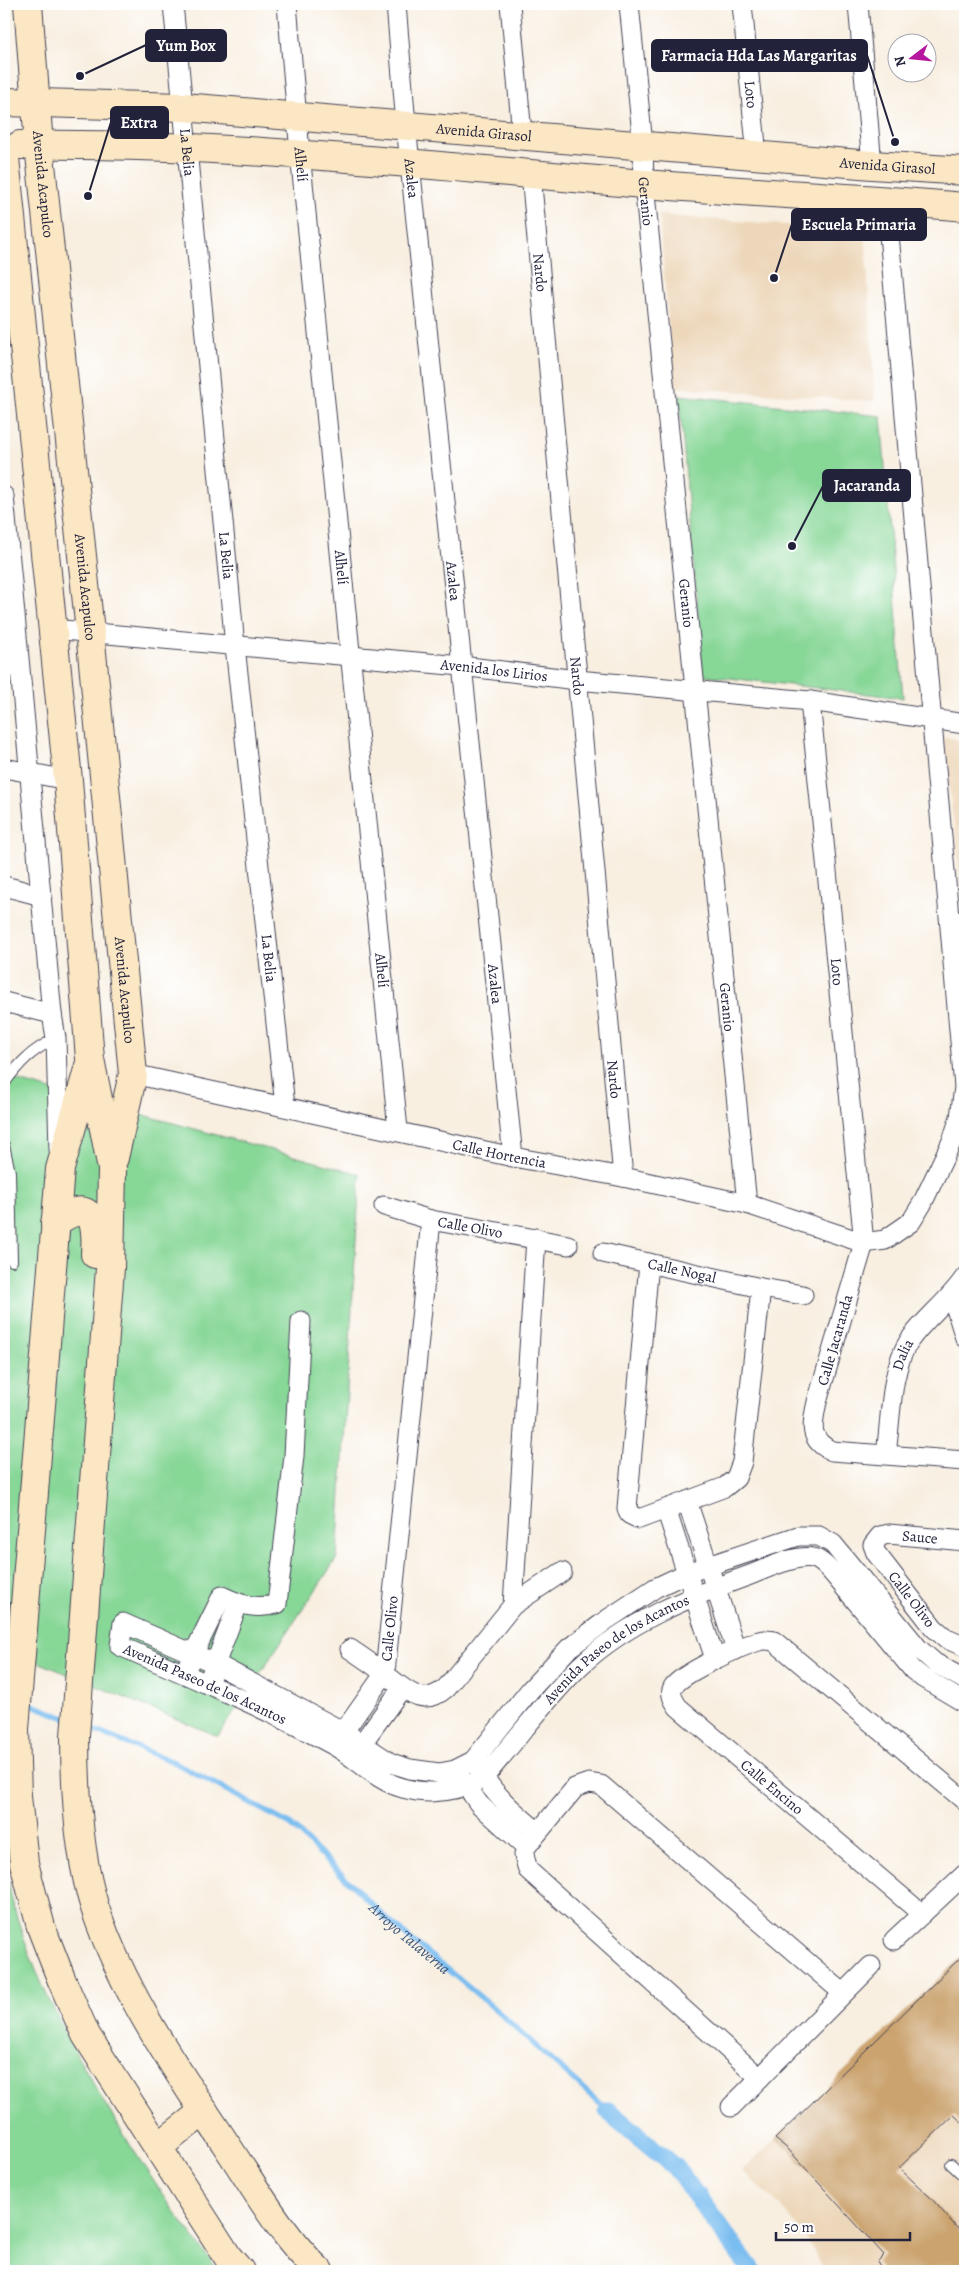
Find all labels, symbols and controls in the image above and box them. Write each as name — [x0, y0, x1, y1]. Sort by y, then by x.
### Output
callout: Yum Box — [146, 30, 226, 61]
north arrow — [886, 32, 936, 82]
text: Yum Box — [155, 35, 216, 57]
callout: Farmacia Hda Las Margaritas — [652, 40, 867, 71]
text: Farmacia Hda Las Margaritas — [661, 45, 857, 67]
text: N — [889, 54, 911, 69]
street label: Loto — [740, 80, 762, 109]
callout: Extra — [111, 107, 168, 138]
text: Extra — [121, 112, 158, 134]
street label: Avenida Girasol — [434, 118, 533, 146]
street label: La Belia — [175, 127, 200, 177]
street label: Avenida Acapulco — [28, 129, 59, 239]
street label: Alhelí — [289, 145, 313, 183]
street label: Avenida Girasol — [838, 152, 936, 179]
street label: Azalea — [399, 156, 424, 199]
street label: Geranio — [634, 177, 658, 227]
callout: Escuela Primaria — [792, 209, 926, 240]
text: Escuela Primaria — [802, 214, 916, 236]
street label: Nardo — [528, 252, 552, 293]
callout: Jacaranda — [823, 470, 910, 501]
text: Jacaranda — [834, 475, 901, 497]
street label: La Belia — [214, 531, 239, 580]
street label: Avenida Acapulco — [70, 532, 101, 641]
street label: Alhelí — [330, 548, 353, 586]
street label: Azalea — [441, 559, 465, 602]
street label: Geranio — [674, 578, 699, 629]
street label: Avenida los Lirios — [439, 654, 549, 686]
street label: Nardo — [565, 656, 589, 696]
street label: La Belia — [256, 933, 281, 983]
street label: Avenida Acapulco — [110, 935, 140, 1045]
street label: Alhelí — [370, 951, 394, 989]
street label: Loto — [826, 957, 848, 986]
street label: Azalea — [483, 962, 507, 1005]
street label: Geranio — [715, 982, 740, 1032]
street label: Nardo — [602, 1059, 626, 1099]
street label: Calle Hortencia — [451, 1134, 548, 1173]
street label: Calle Olivo — [436, 1211, 504, 1243]
street label: Calle Nogal — [646, 1253, 718, 1288]
street label: Calle Jacaranda — [812, 1292, 858, 1388]
street label: Dalia — [887, 1335, 918, 1373]
street label: Sauce — [901, 1525, 939, 1549]
street label: Calle Olivo — [884, 1567, 940, 1631]
street label: Avenida Paseo de los Acantos — [539, 1590, 692, 1709]
street label: Calle Olivo — [376, 1595, 403, 1662]
street label: Avenida Paseo de los Acantos — [119, 1638, 290, 1729]
street label: Calle Encino — [736, 1755, 808, 1819]
water label: Arroyo Talaverna — [363, 1897, 455, 1980]
scale bar — [776, 2210, 910, 2242]
text: 50 m — [784, 2217, 814, 2237]

